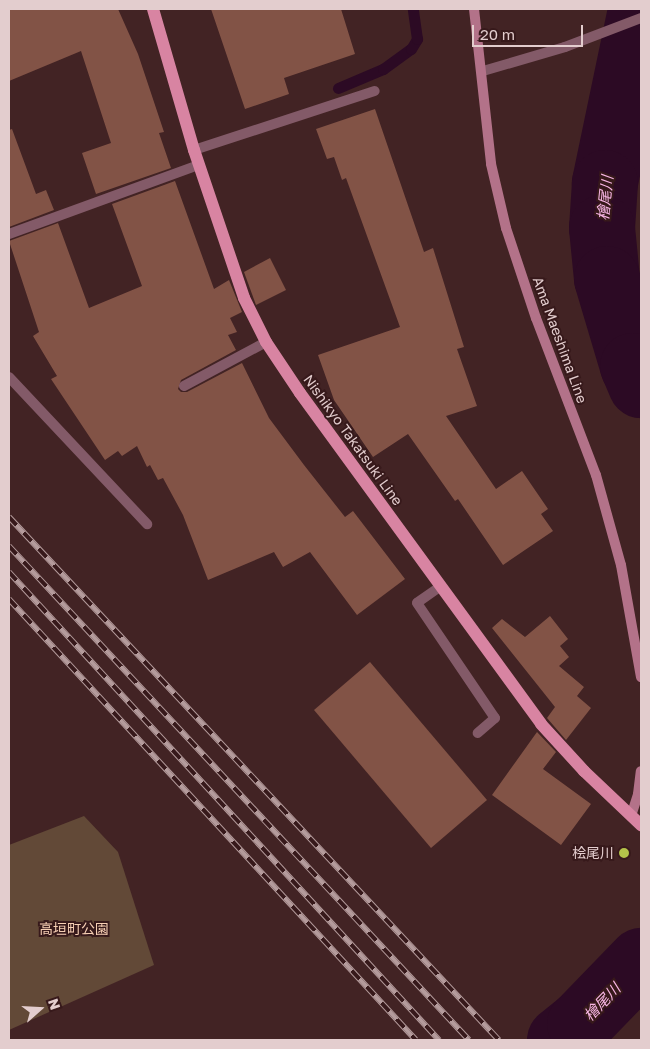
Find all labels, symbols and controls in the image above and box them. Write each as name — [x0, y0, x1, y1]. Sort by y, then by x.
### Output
scale bar — [475, 15, 586, 47]
text: 20 m — [480, 25, 515, 43]
water label: 檜尾川 — [594, 175, 616, 221]
street label: Ama Maeshima Line — [529, 274, 591, 406]
street label: Nishikyo Takatsuki Line — [300, 371, 406, 509]
place label: 桧尾川 — [572, 845, 614, 861]
marker: 桧尾川 — [618, 847, 630, 859]
park label: 高垣町公園 — [39, 921, 109, 937]
water label: 檜尾川 — [580, 980, 624, 1024]
north arrow — [15, 984, 65, 1034]
text: N — [45, 996, 64, 1012]

